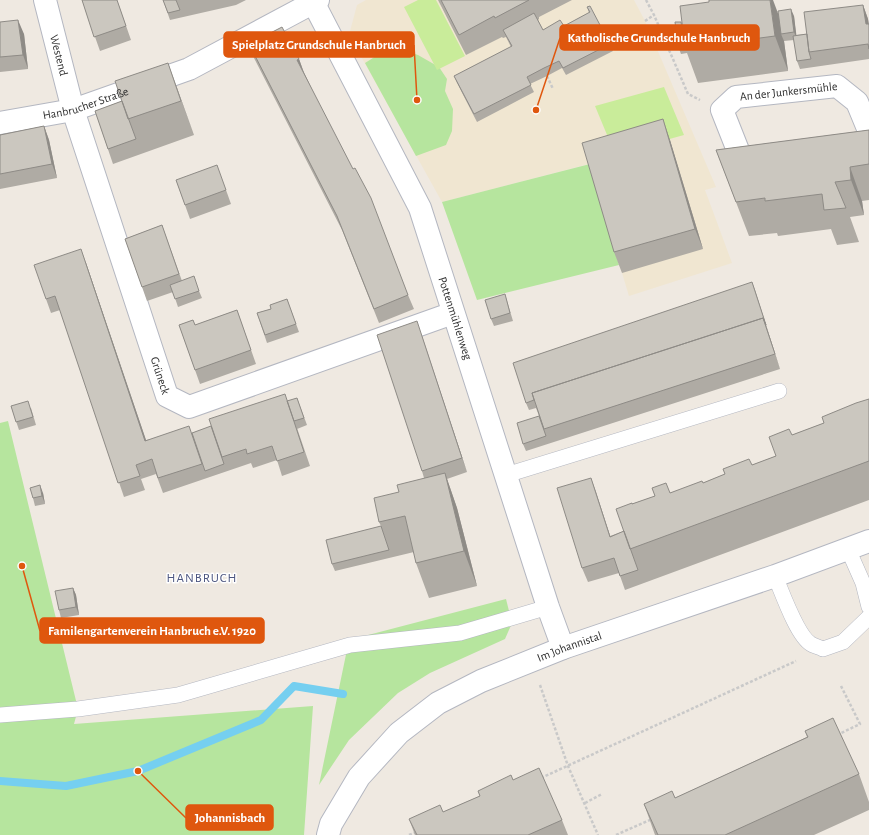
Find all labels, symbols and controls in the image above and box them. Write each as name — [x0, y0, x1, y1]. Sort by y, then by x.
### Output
callout: Katholische Grundschule Hanbruch — [560, 25, 759, 50]
callout: Spielplatz Grundschule Hanbruch — [224, 32, 414, 57]
text: Katholische Grundschule Hanbruch — [568, 32, 750, 45]
street label: Westend — [48, 33, 70, 77]
text: Spielplatz Grundschule Hanbruch — [232, 39, 406, 52]
street label: An der Junkersmühle — [739, 80, 838, 103]
street label: Hanbrucher Straße — [42, 85, 130, 121]
street label: Pottenmühlenweg — [436, 275, 474, 361]
street label: Grüneck — [149, 355, 172, 396]
district label: HANBRUCH — [166, 572, 238, 585]
callout: Familengartenverein Hanbruch e.V. 1920 — [40, 618, 264, 643]
text: Familengartenverein Hanbruch e.V. 1920 — [48, 625, 256, 638]
street label: Im Johannistal — [535, 629, 603, 664]
callout: Johannisbach — [186, 805, 273, 830]
text: Johannisbach — [195, 812, 265, 825]

